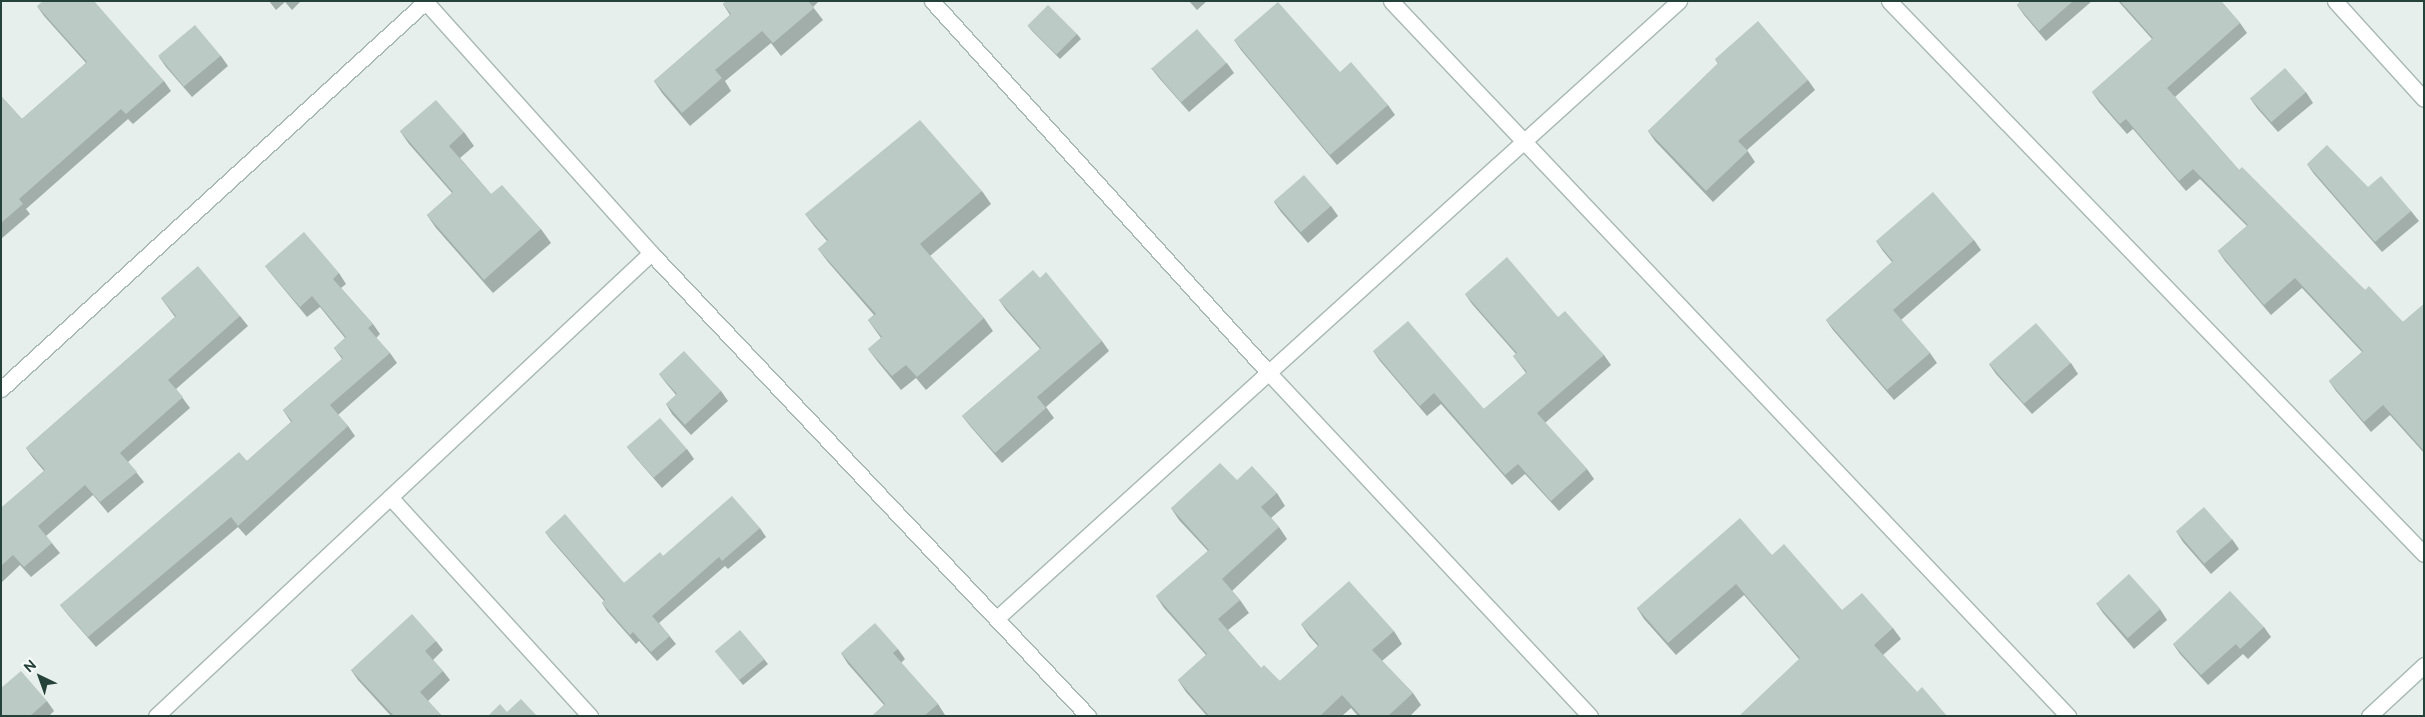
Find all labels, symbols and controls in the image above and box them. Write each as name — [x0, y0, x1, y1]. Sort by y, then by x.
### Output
north arrow — [15, 652, 65, 702]
text: N — [21, 656, 39, 675]

